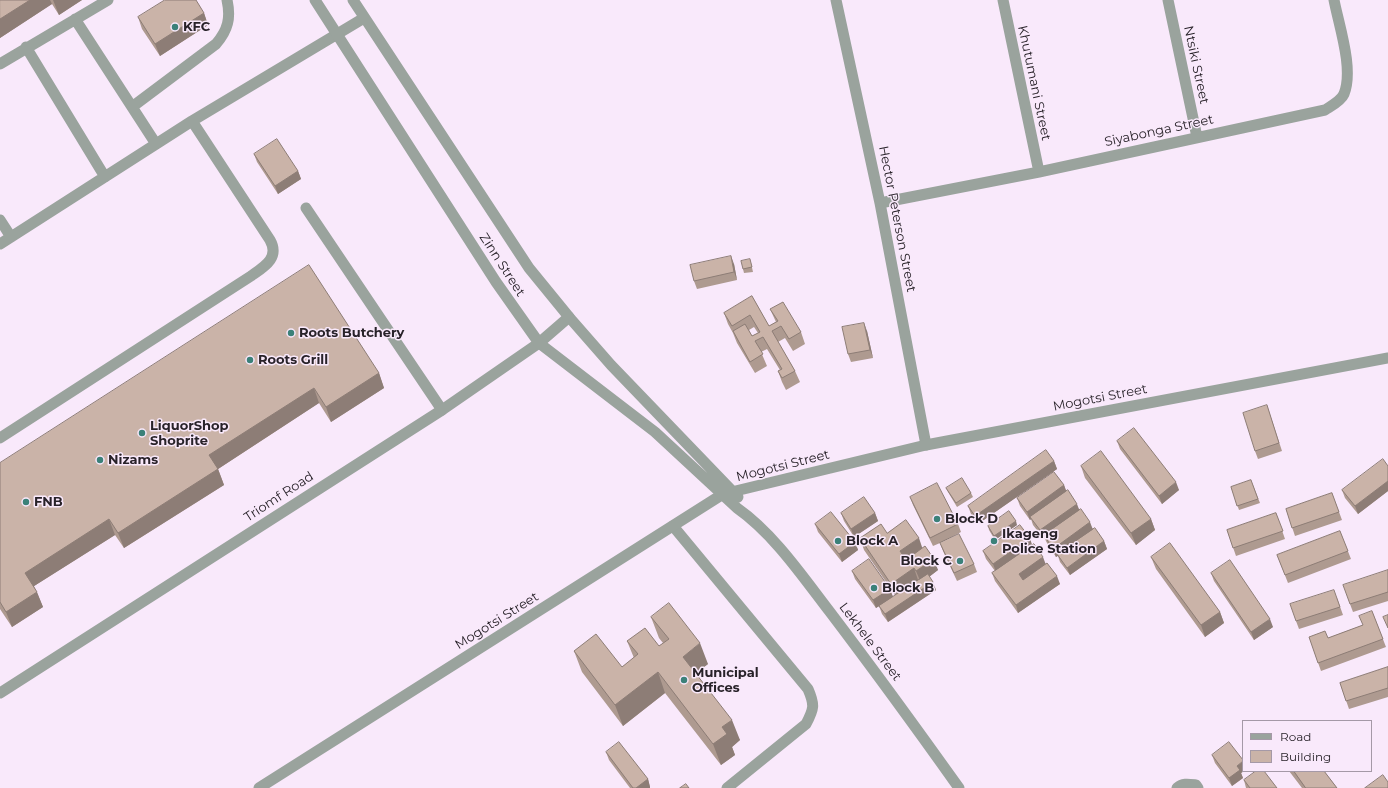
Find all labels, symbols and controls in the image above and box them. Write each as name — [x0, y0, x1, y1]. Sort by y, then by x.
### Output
place label: KFC — [183, 19, 210, 35]
marker: KFC — [170, 22, 180, 32]
street label: Khutumani Street — [1014, 24, 1054, 142]
street label: Ntsiki Street — [1180, 24, 1212, 106]
street label: Siyabonga Street — [1103, 112, 1215, 150]
street label: Hector Peterson Street — [875, 145, 919, 293]
street label: Zinn Street — [476, 230, 528, 300]
place label: Roots Butchery — [299, 325, 404, 341]
marker: Roots Butchery — [286, 328, 296, 338]
place label: Roots Grill — [258, 352, 328, 368]
marker: Roots Grill — [245, 355, 255, 365]
street label: Mogotsi Street — [1052, 381, 1148, 415]
place label: LiquorShop Shoprite — [150, 418, 228, 449]
marker: LiquorShop Shoprite — [137, 428, 147, 438]
street label: Mogotsi Street — [735, 447, 831, 485]
place label: Nizams — [108, 452, 158, 468]
marker: Nizams — [95, 455, 105, 465]
street label: Triomf Road — [241, 469, 317, 525]
place label: FNB — [34, 494, 63, 510]
marker: FNB — [21, 497, 31, 507]
place label: Block D — [945, 511, 998, 527]
marker: Block D — [932, 514, 942, 524]
place label: Ikageng Police Station — [1002, 526, 1096, 557]
place label: Block A — [846, 533, 898, 549]
marker: Block A — [833, 536, 843, 546]
marker: Ikageng Police Station — [989, 536, 999, 546]
place label: Block C — [900, 553, 952, 569]
marker: Block C — [955, 556, 965, 566]
place label: Block B — [882, 580, 934, 596]
marker: Block B — [869, 583, 879, 593]
street label: Mogotsi Street — [452, 589, 542, 653]
street label: Lekhele Street — [836, 600, 904, 684]
place label: Municipal Offices — [692, 665, 759, 696]
marker: Municipal Offices — [679, 675, 689, 685]
legend — [1242, 720, 1372, 772]
text: Road — [1280, 729, 1311, 744]
text: Building — [1280, 749, 1331, 764]

